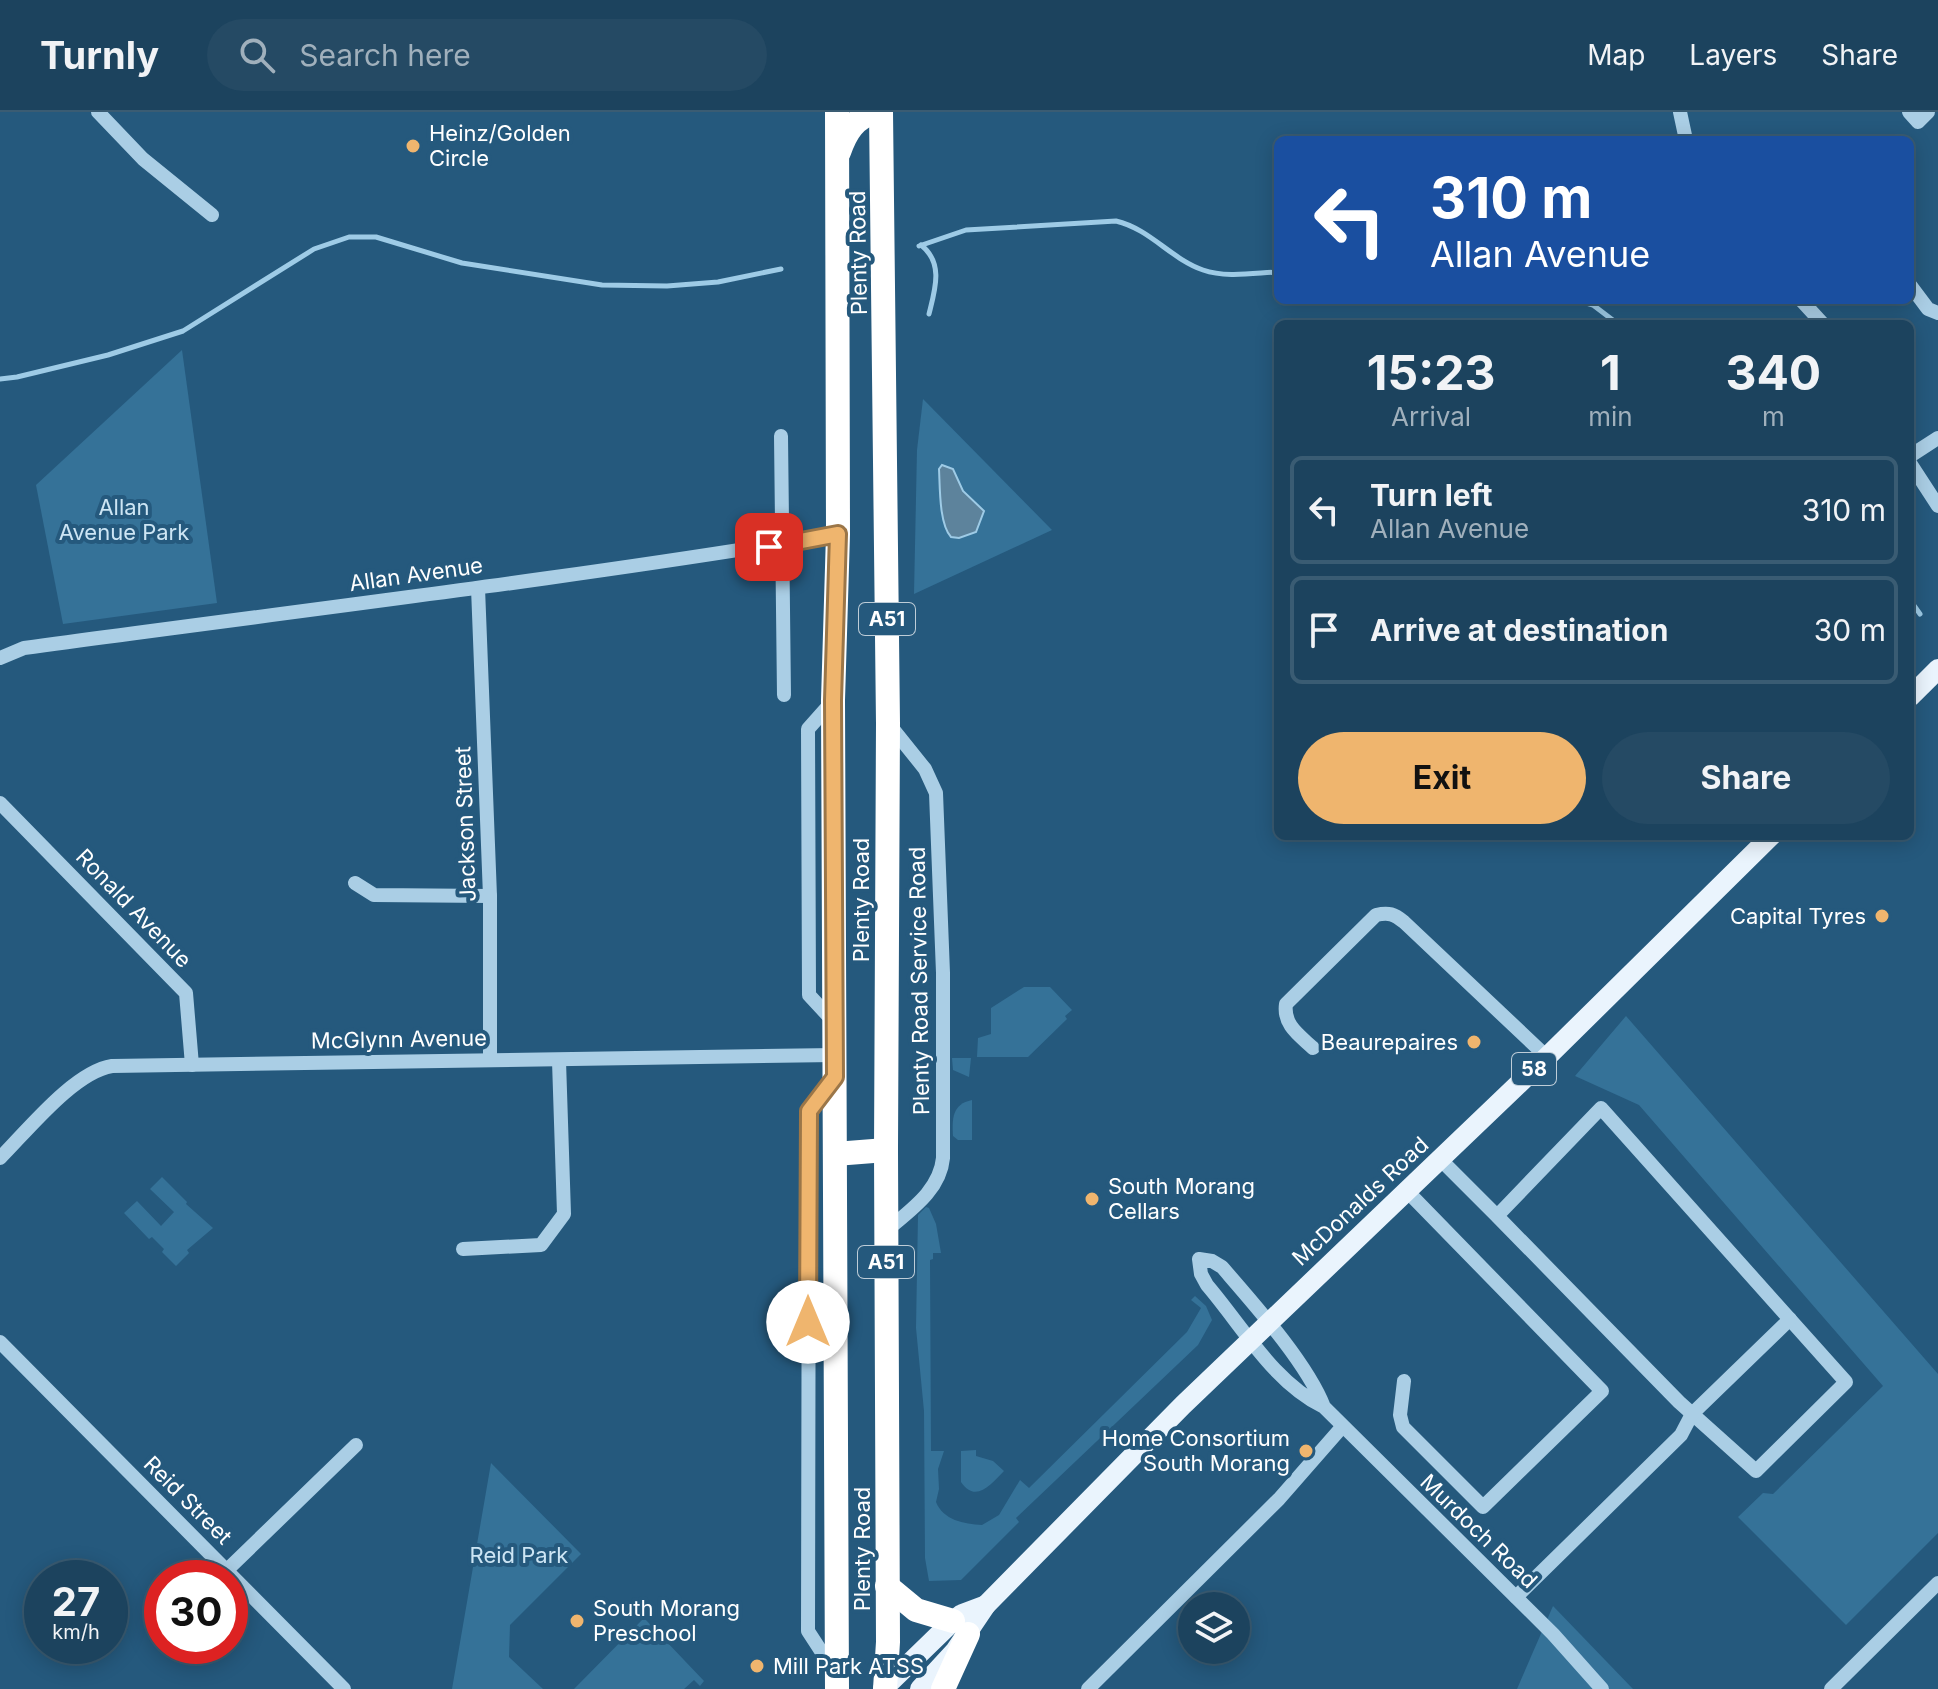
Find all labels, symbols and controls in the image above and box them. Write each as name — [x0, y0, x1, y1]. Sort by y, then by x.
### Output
search box — [207, 19, 767, 91]
text: Turnly — [40, 32, 159, 78]
icon: search — [235, 33, 279, 77]
text: Search here — [299, 37, 471, 73]
text: Map — [1587, 38, 1645, 72]
text: Layers — [1689, 38, 1777, 72]
text: Share — [1821, 38, 1898, 72]
place label: Heinz/Golden Circle — [429, 120, 571, 171]
marker: Heinz/Golden Circle — [404, 137, 422, 155]
text: 310 m — [1430, 164, 1592, 232]
icon: left — [1298, 168, 1402, 272]
street label: Plenty Road — [844, 191, 872, 315]
text: Allan Avenue — [1430, 232, 1650, 276]
text: 15:23 — [1367, 343, 1495, 402]
text: 1 — [1600, 343, 1621, 402]
text: 340 — [1725, 343, 1821, 402]
text: Arrival — [1391, 401, 1471, 432]
text: min — [1588, 401, 1633, 432]
text: m — [1762, 401, 1785, 432]
text: Turn left — [1370, 477, 1492, 513]
icon: left — [1302, 488, 1346, 532]
text: 310 m — [1802, 492, 1886, 528]
park label: Allan Avenue Park — [59, 494, 189, 545]
pin — [735, 513, 803, 581]
text: Allan Avenue — [1370, 513, 1529, 544]
icon: arrive — [747, 525, 791, 569]
street label: Allan Avenue — [348, 552, 484, 596]
road number: A51 — [859, 603, 915, 635]
icon: arrive — [1302, 608, 1346, 652]
text: Arrive at destination — [1370, 612, 1668, 648]
text: 30 m — [1814, 612, 1886, 648]
button: Exit — [1298, 732, 1586, 824]
button: Share — [1602, 732, 1890, 824]
street label: Jackson Street — [449, 746, 481, 902]
street label: Plenty Road — [848, 838, 874, 962]
street label: Ronald Avenue — [71, 843, 197, 973]
street label: Plenty Road Service Road — [904, 847, 934, 1115]
place label: Capital Tyres — [1730, 903, 1866, 929]
marker: Capital Tyres — [1873, 907, 1891, 925]
street label: McGlynn Avenue — [311, 1024, 487, 1054]
place label: Beaurepaires — [1321, 1029, 1458, 1055]
marker: Beaurepaires — [1465, 1033, 1483, 1051]
road number: 58 — [1512, 1053, 1556, 1085]
street label: McDonalds Road — [1287, 1131, 1433, 1271]
place label: South Morang Cellars — [1108, 1173, 1255, 1224]
marker: South Morang Cellars — [1083, 1190, 1101, 1208]
road number: A51 — [858, 1246, 914, 1278]
position arrow — [766, 1280, 850, 1364]
place label: Home Consortium South Morang — [1102, 1425, 1290, 1476]
marker: Home Consortium South Morang — [1297, 1442, 1315, 1460]
street label: Reid Street — [139, 1451, 237, 1549]
street label: Murdoch Road — [1415, 1469, 1543, 1593]
street label: Plenty Road — [849, 1487, 875, 1611]
park label: Reid Park — [470, 1542, 568, 1568]
speed limit sign: 30 — [144, 1560, 248, 1664]
text: 27 — [52, 1577, 100, 1626]
map controls — [1178, 1592, 1250, 1664]
button: layers — [1178, 1592, 1250, 1664]
place label: South Morang Preschool — [593, 1595, 740, 1646]
marker: South Morang Preschool — [568, 1612, 586, 1630]
text: km/h — [52, 1620, 100, 1644]
place label: Mill Park ATSS — [773, 1653, 924, 1679]
marker: Mill Park ATSS — [748, 1657, 766, 1675]

